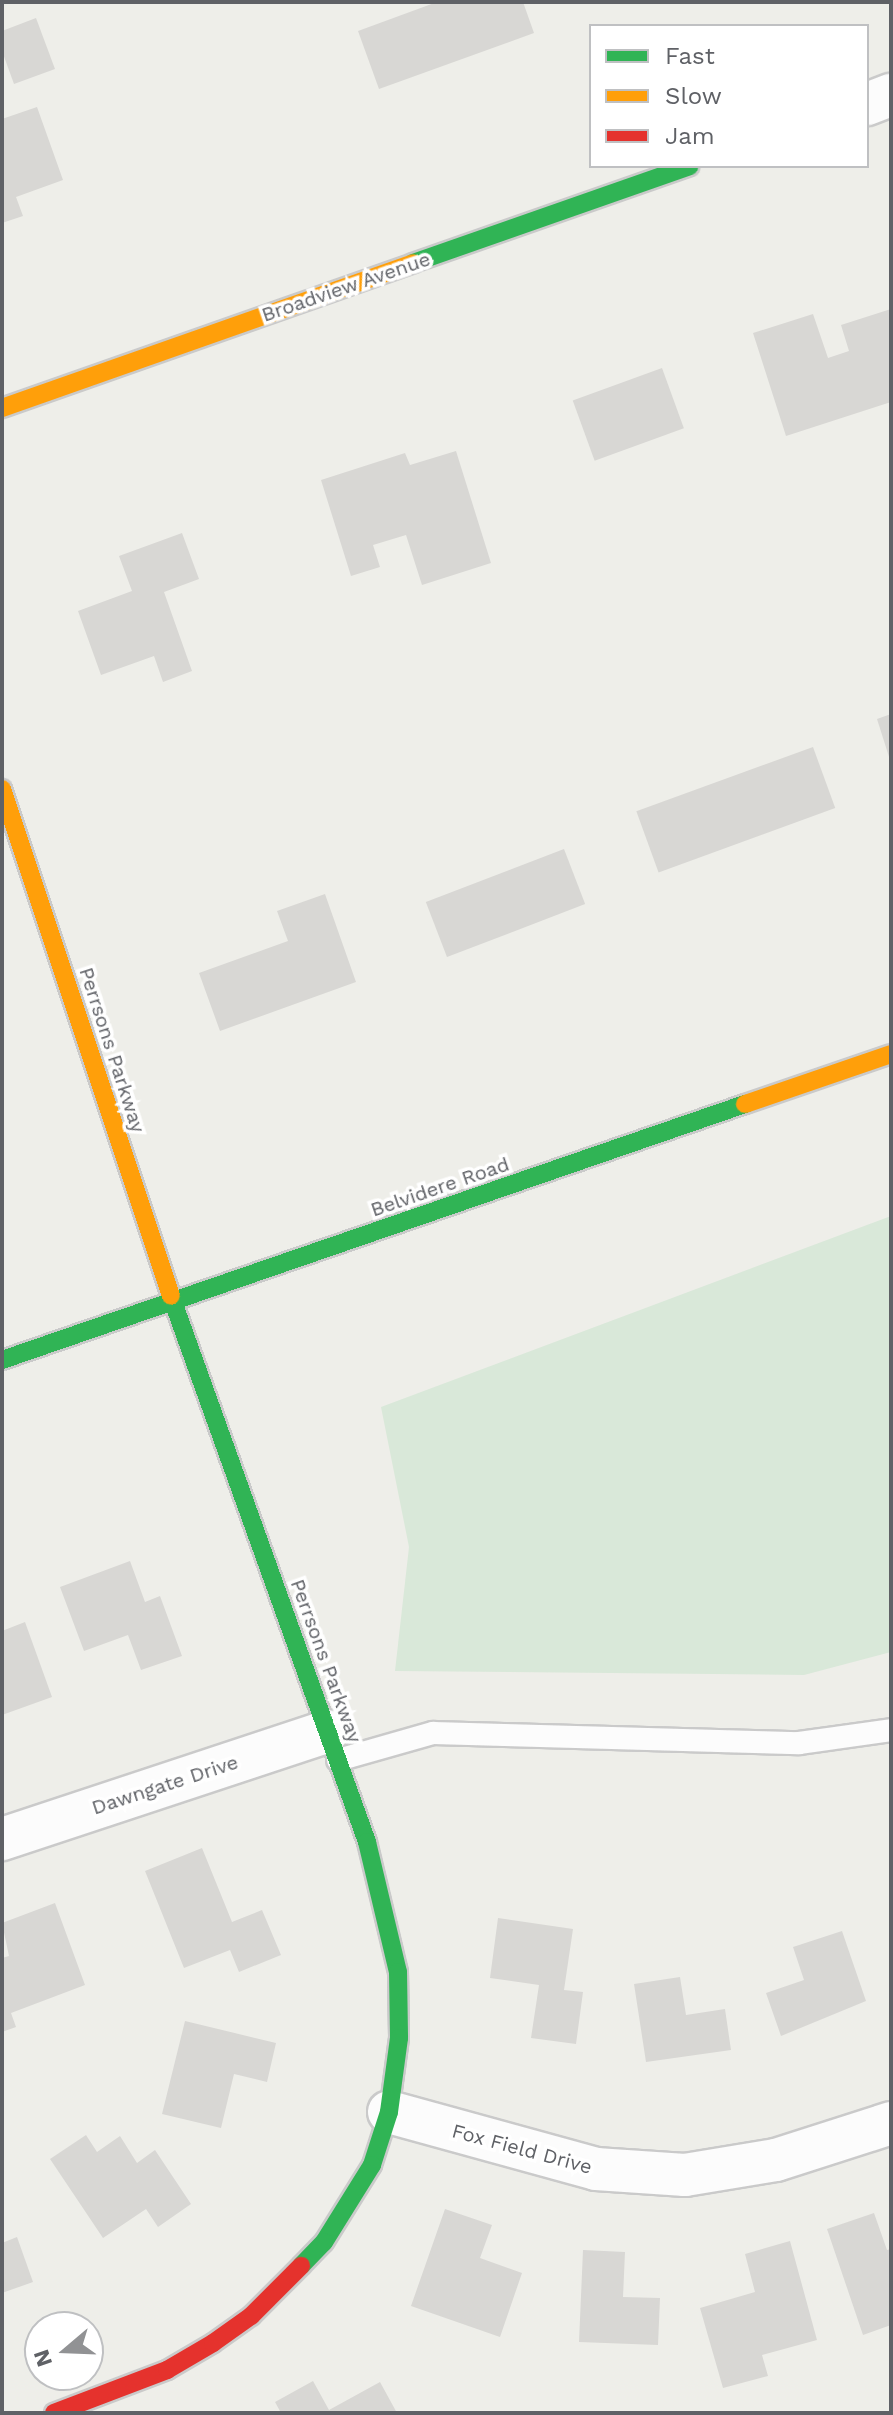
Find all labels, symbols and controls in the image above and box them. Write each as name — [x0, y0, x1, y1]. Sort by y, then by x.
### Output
legend — [589, 24, 869, 168]
text: Fast — [665, 42, 715, 70]
text: Slow — [665, 82, 722, 110]
text: Jam — [665, 122, 715, 150]
street label: Broadview Avenue — [258, 247, 434, 327]
street label: Perrsons Parkway — [74, 964, 150, 1136]
street label: Belvidere Road — [367, 1152, 513, 1222]
street label: Perrsons Parkway — [285, 1576, 367, 1746]
street label: Dawngate Drive — [89, 1750, 241, 1820]
street label: Fox Field Drive — [449, 2119, 595, 2179]
north arrow — [24, 2311, 104, 2391]
text: N — [28, 2347, 57, 2370]

